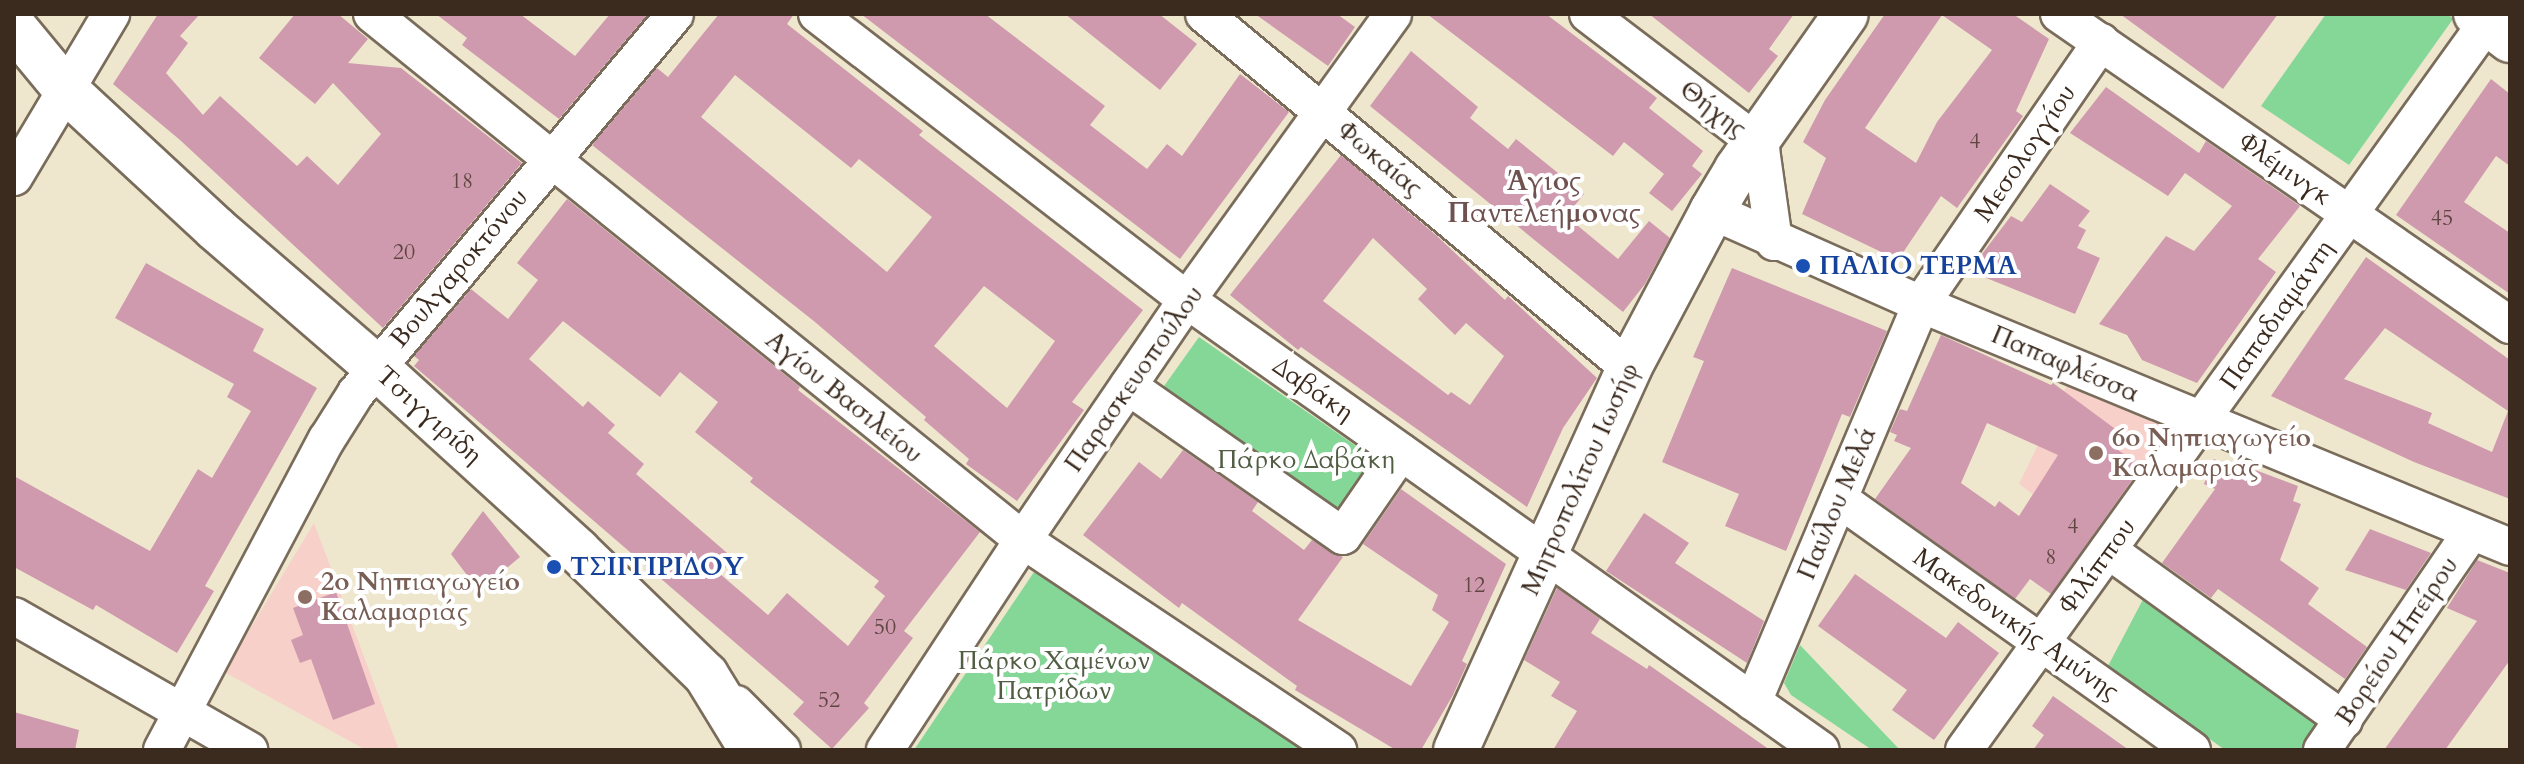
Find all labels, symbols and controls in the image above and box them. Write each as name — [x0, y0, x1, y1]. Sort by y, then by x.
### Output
street label: Θήχης — [1674, 74, 1752, 144]
street label: Μεσολογγίου — [1968, 78, 2082, 228]
street label: Φωκαίας — [1331, 115, 1429, 203]
street label: Φλέμινγκ — [2233, 126, 2337, 212]
house number: 4 — [1969, 129, 1981, 155]
district label: Άγιος Παντελεήμονας — [1447, 164, 1641, 230]
house number: 18 — [451, 169, 473, 195]
street label: Βουλγαροκτόνου — [383, 182, 535, 354]
house number: 45 — [2431, 206, 2453, 232]
street label: Παπαδιαμάντη — [2214, 234, 2340, 396]
house number: 20 — [393, 240, 415, 266]
place label: ΠΑΛΙΟ ΤΕΡΜΑ — [1819, 250, 2017, 282]
marker: ΠΑΛΙΟ ΤΕΡΜΑ — [1794, 257, 1812, 275]
street label: Παρασκευοπούλου — [1058, 280, 1210, 478]
street label: Παπαφλέσσα — [1987, 319, 2143, 409]
street label: Αγίου Βασιλείου — [759, 324, 929, 470]
street label: Δαβάκη — [1267, 350, 1359, 428]
street label: Μητροπολίτου Ιωσήφ — [1515, 358, 1645, 600]
street label: Τσιγγιρίδη — [370, 359, 488, 471]
street label: Παύλου Μελά — [1791, 422, 1883, 584]
place label: 6ο Νηπιαγωγείο Καλαμαριάς — [2112, 422, 2311, 484]
park label: Πάρκο Δαβάκη — [1217, 444, 1395, 476]
marker: 6ο Νηπιαγωγείο Καλαμαριάς — [2087, 444, 2105, 462]
street label: Φιλίππου — [2052, 512, 2142, 620]
house number: 4 — [2067, 514, 2079, 540]
street label: Μακεδονικής Αμύνης — [1907, 541, 2125, 707]
house number: 8 — [2045, 545, 2057, 571]
place label: ΤΣΙΓΓΙΡΙΔΟΥ — [570, 551, 744, 583]
street label: Βορείου Ηπείρου — [2329, 551, 2465, 731]
marker: ΤΣΙΓΓΙΡΙΔΟΥ — [545, 558, 563, 576]
place label: 2ο Νηπιαγωγείο Καλαμαριάς — [321, 566, 520, 628]
house number: 12 — [1463, 573, 1485, 599]
marker: 2ο Νηπιαγωγείο Καλαμαριάς — [296, 588, 314, 606]
house number: 50 — [874, 615, 896, 641]
park label: Πάρκο Χαμένων Πατρίδων — [958, 645, 1150, 706]
house number: 52 — [818, 688, 840, 714]

